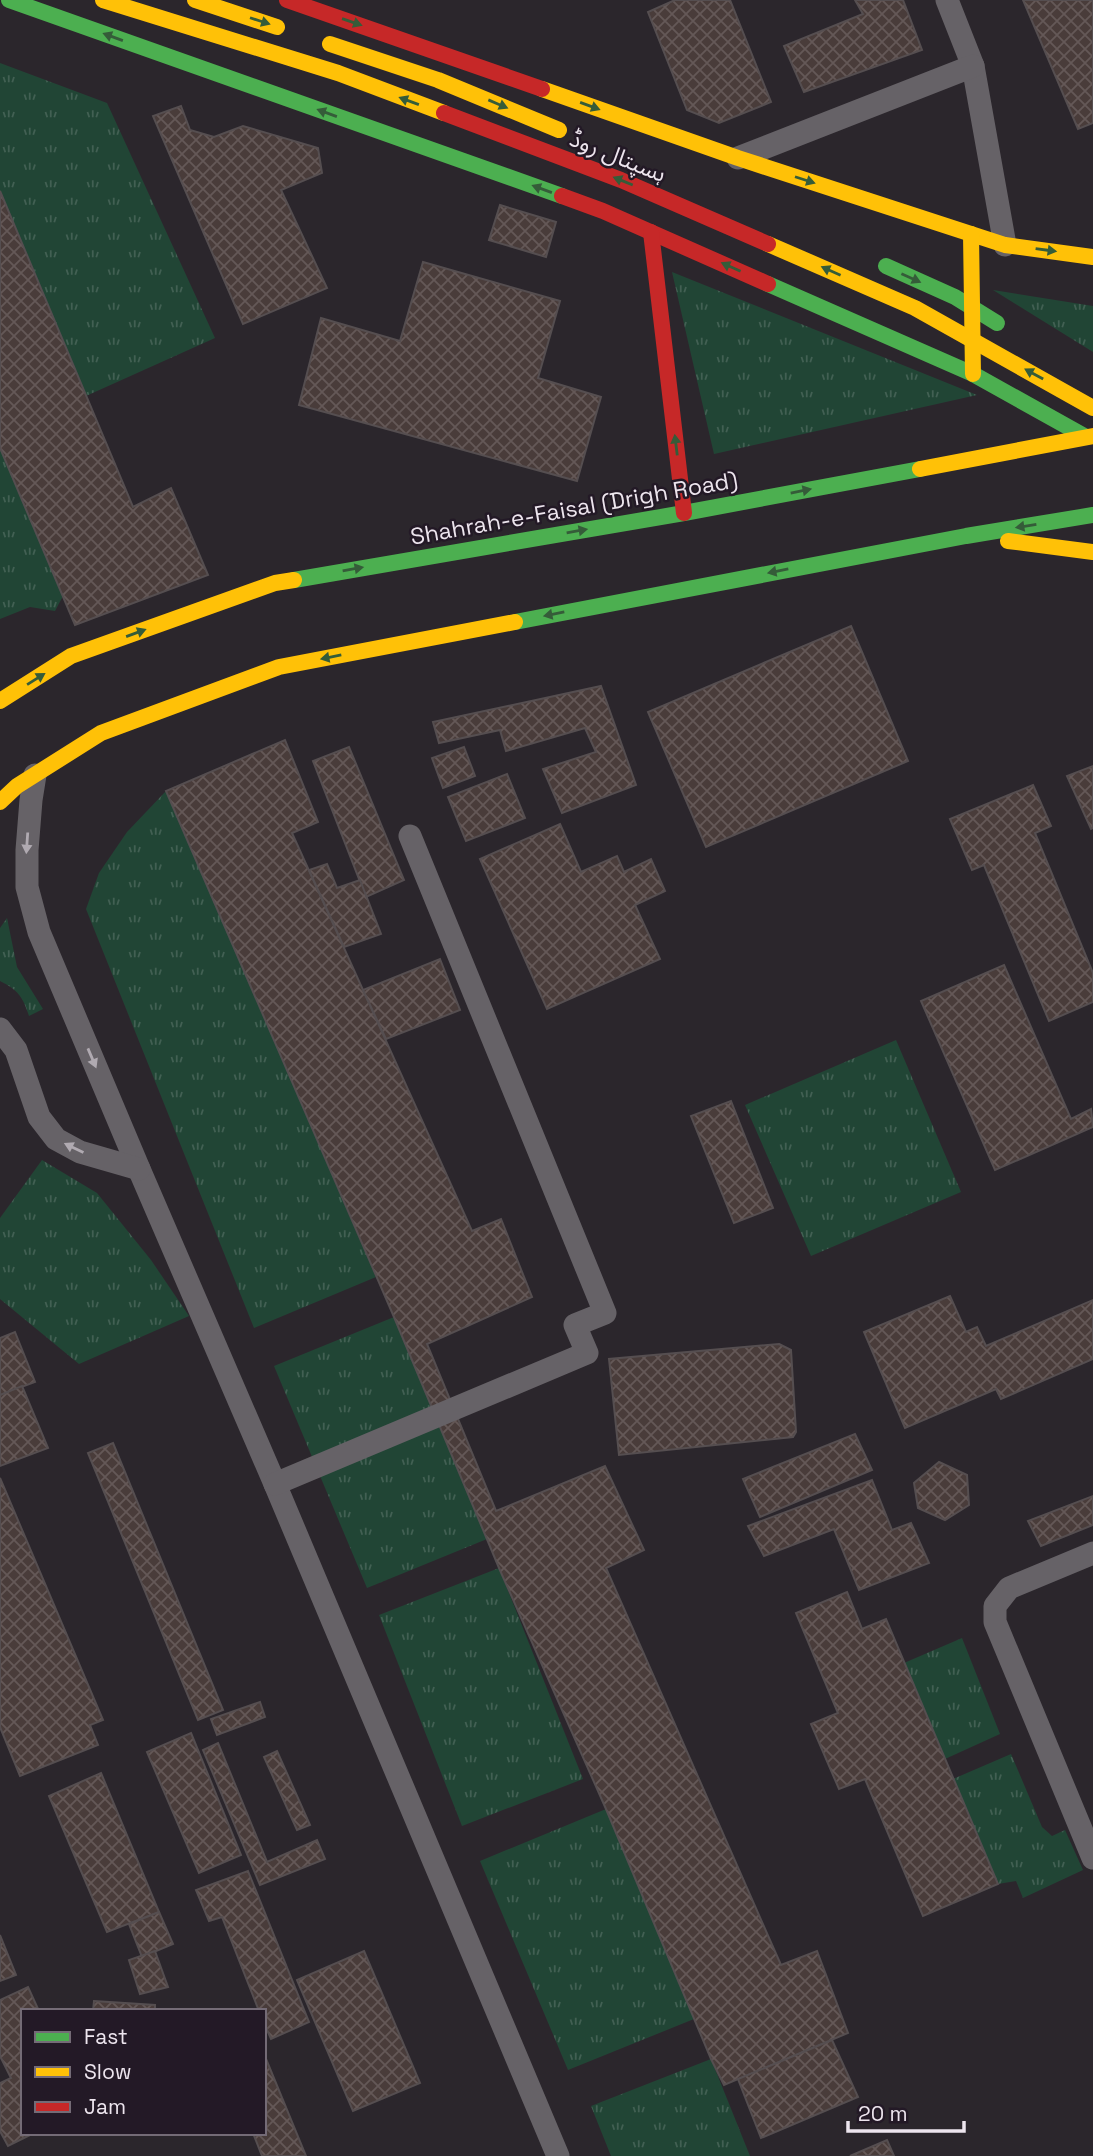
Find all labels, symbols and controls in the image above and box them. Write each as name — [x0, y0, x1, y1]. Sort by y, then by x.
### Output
one-way arrow — [250, 16, 271, 27]
one-way arrow — [341, 17, 362, 28]
one-way arrow — [102, 31, 123, 42]
one-way arrow — [399, 95, 420, 106]
one-way arrow — [488, 99, 509, 110]
one-way arrow — [579, 101, 600, 112]
one-way arrow — [317, 107, 338, 118]
street label: ہسپتال روڈ — [565, 123, 671, 189]
one-way arrow — [612, 175, 633, 186]
one-way arrow — [794, 175, 815, 186]
one-way arrow — [531, 183, 552, 194]
one-way arrow — [1035, 245, 1057, 256]
one-way arrow — [721, 261, 742, 272]
one-way arrow — [821, 265, 841, 277]
one-way arrow — [901, 272, 922, 283]
one-way arrow — [1024, 368, 1043, 380]
one-way arrow — [670, 434, 681, 456]
street label: Shahrah-e-Faisal (Drigh Road) — [408, 464, 740, 552]
one-way arrow — [790, 485, 812, 496]
one-way arrow — [1015, 521, 1037, 532]
one-way arrow — [567, 525, 589, 536]
one-way arrow — [342, 564, 364, 575]
one-way arrow — [767, 566, 789, 577]
one-way arrow — [543, 609, 565, 620]
one-way arrow — [125, 627, 146, 638]
one-way arrow — [320, 651, 342, 662]
one-way arrow — [26, 672, 45, 685]
one-way arrow — [22, 832, 33, 854]
one-way arrow — [86, 1047, 97, 1068]
one-way arrow — [64, 1142, 84, 1154]
legend — [21, 2009, 266, 2135]
text: Fast — [84, 2023, 128, 2050]
text: Slow — [84, 2058, 132, 2085]
scale bar — [848, 2090, 964, 2134]
text: Jam — [84, 2093, 126, 2120]
text: 20 m — [858, 2100, 908, 2127]

